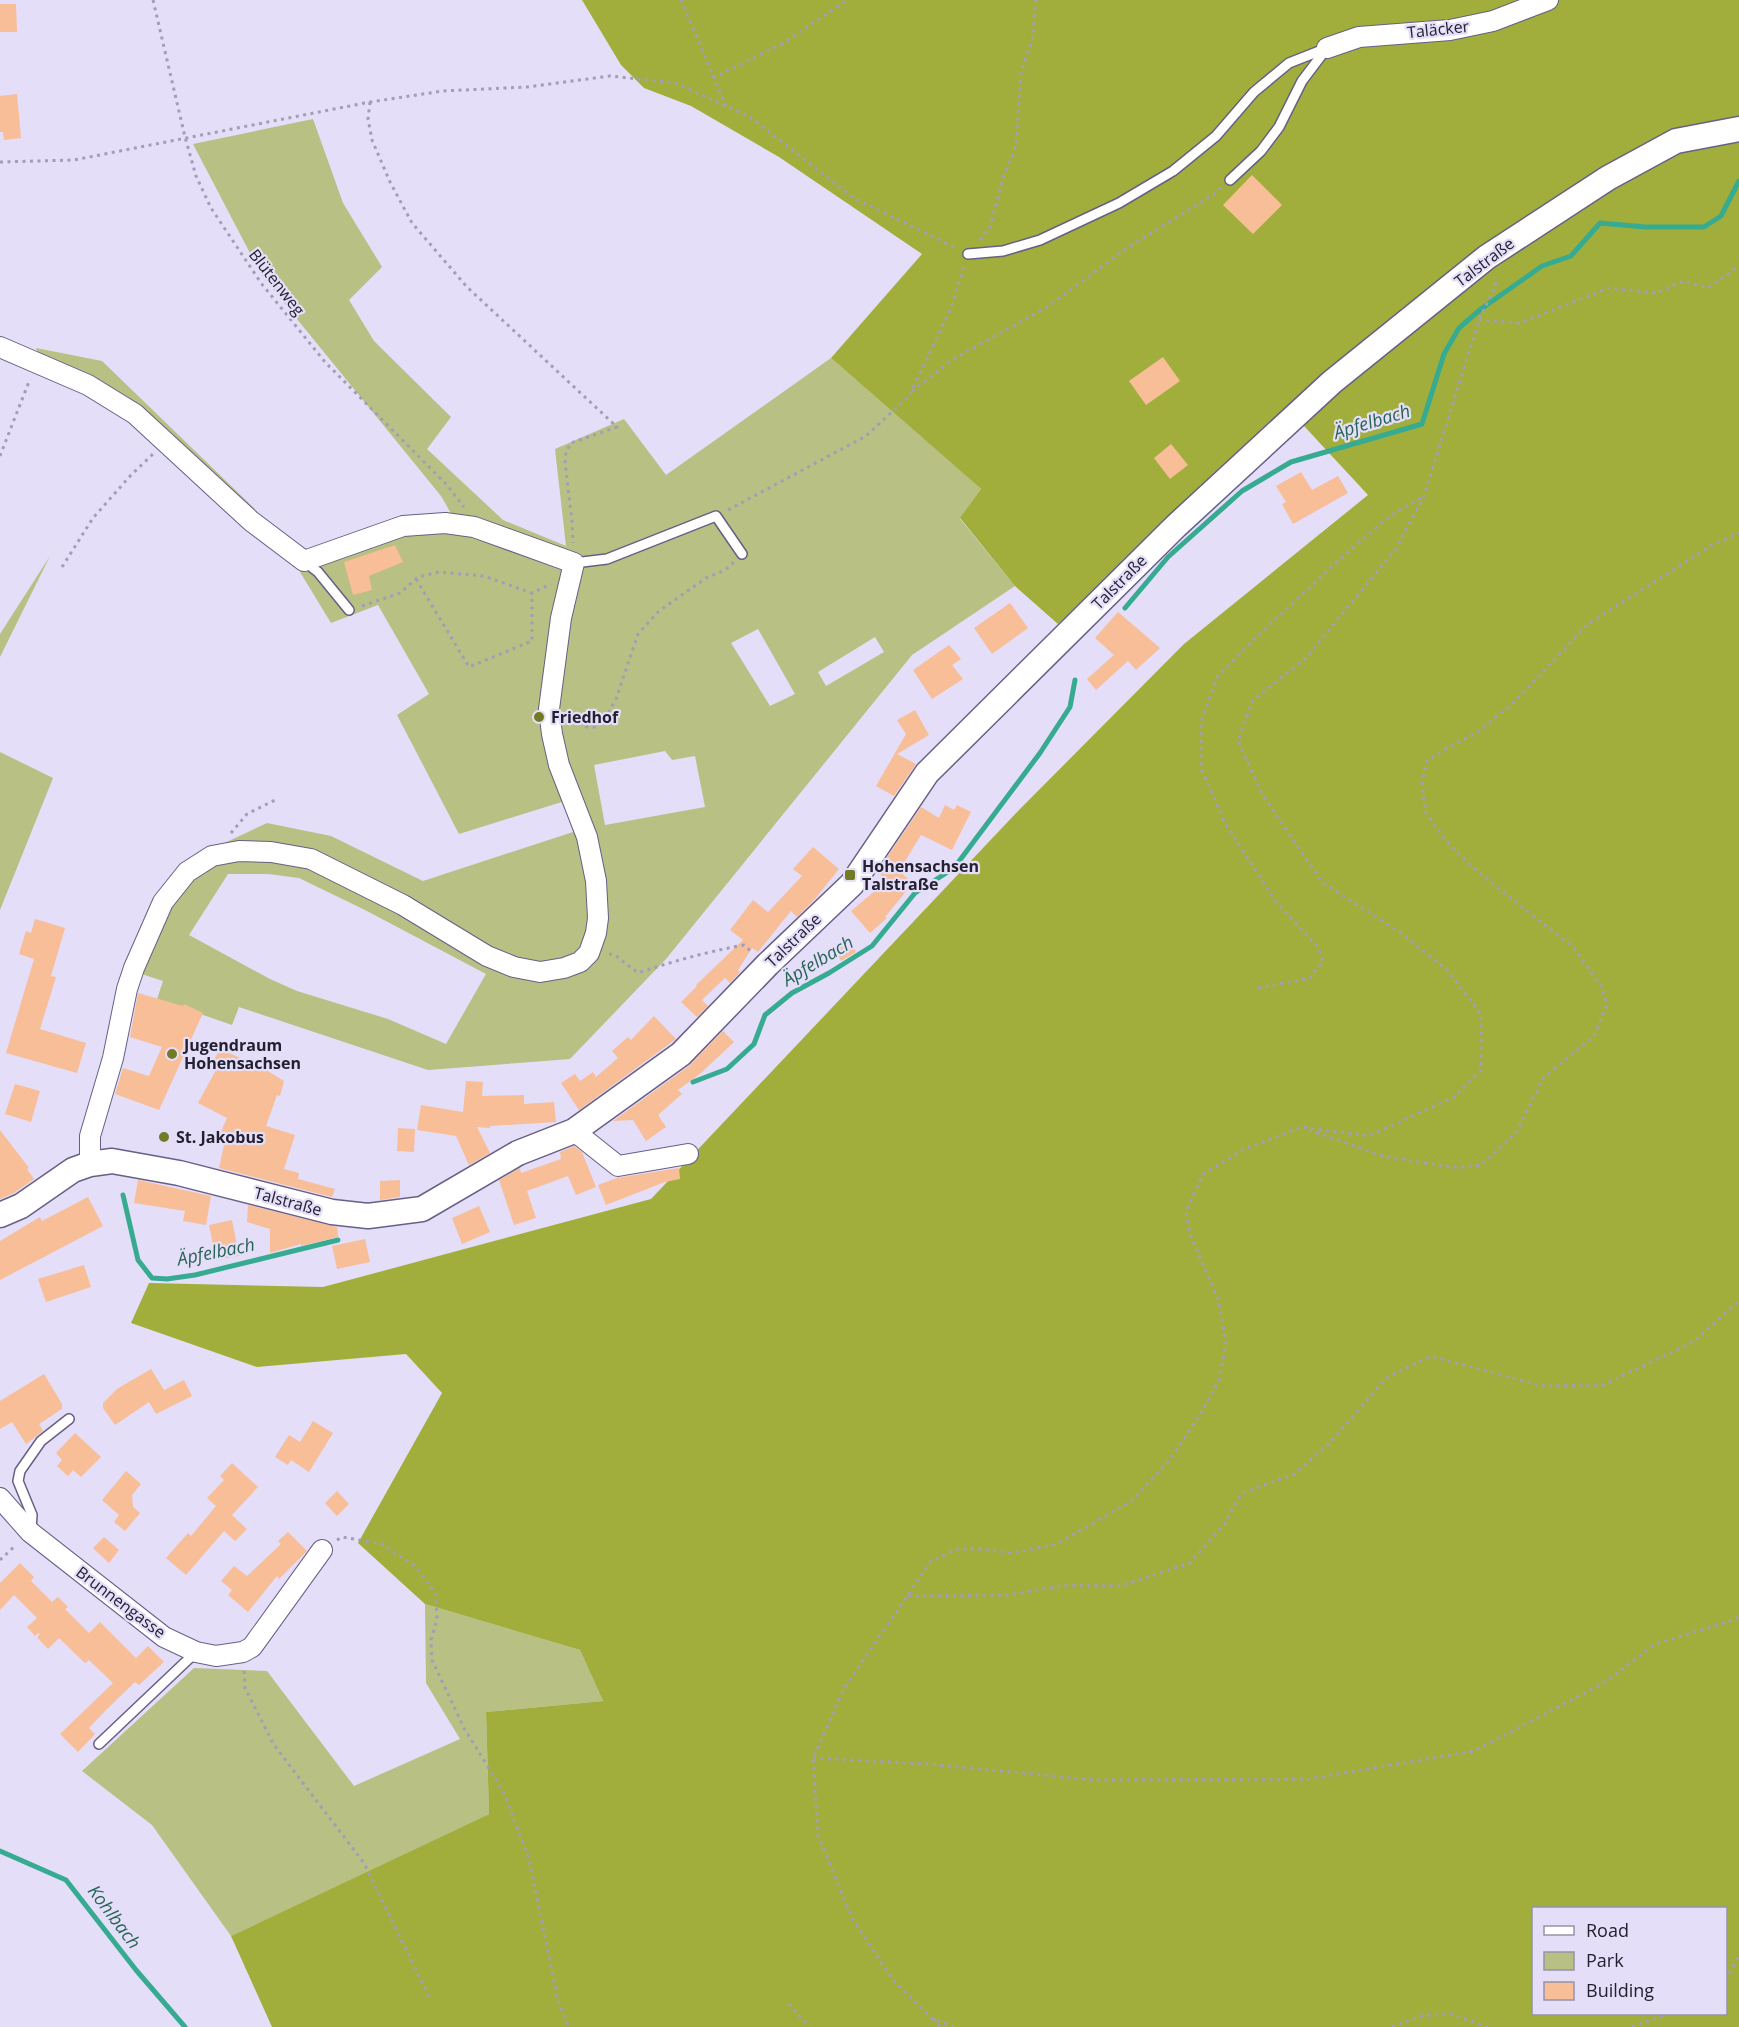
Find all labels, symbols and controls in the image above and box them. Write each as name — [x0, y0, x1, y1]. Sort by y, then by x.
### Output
street label: Taläcker — [1406, 15, 1471, 43]
street label: Talstraße — [1450, 232, 1518, 292]
street label: Blütenweg — [244, 244, 310, 320]
water label: Äpfelbach — [1329, 398, 1413, 445]
street label: Talstraße — [1087, 550, 1151, 614]
place label: Friedhof — [551, 706, 619, 728]
marker: Friedhof — [532, 710, 546, 724]
place label: Hohensachsen Talstraße — [862, 855, 979, 895]
marker: Hohensachsen Talstraße — [843, 868, 857, 882]
street label: Talstraße — [760, 908, 826, 972]
water label: Äpfelbach — [776, 930, 857, 992]
place label: Jugendraum Hohensachsen — [182, 1034, 301, 1074]
marker: Jugendraum Hohensachsen — [165, 1047, 179, 1061]
place label: St. Jakobus — [176, 1126, 264, 1148]
marker: St. Jakobus — [157, 1130, 171, 1144]
street label: Talstraße — [252, 1181, 324, 1221]
water label: Äpfelbach — [173, 1232, 257, 1271]
street label: Brunnengasse — [72, 1561, 170, 1643]
water label: Kohlbach — [83, 1880, 147, 1953]
legend — [1532, 1907, 1727, 2015]
text: Road — [1586, 1918, 1629, 1942]
text: Park — [1586, 1948, 1624, 1972]
text: Building — [1586, 1978, 1654, 2002]

